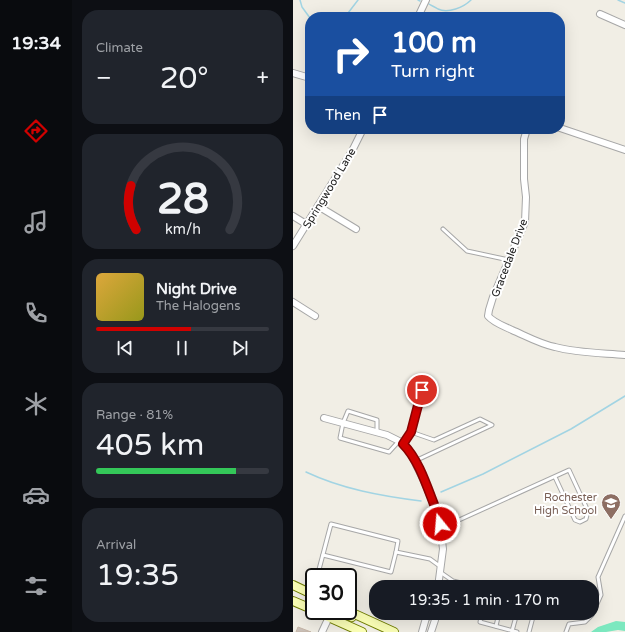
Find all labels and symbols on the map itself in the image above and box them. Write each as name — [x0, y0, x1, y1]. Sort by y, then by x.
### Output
street label: Springwood Lane — [300, 146, 359, 231]
street label: Gracedale Drive — [489, 217, 530, 299]
pin — [405, 373, 439, 407]
place label: Rochester High School — [534, 491, 598, 517]
school or university icon: Rochester High School — [600, 492, 622, 520]
position arrow — [419, 503, 461, 545]
speed limit sign: 30 — [305, 568, 357, 620]

